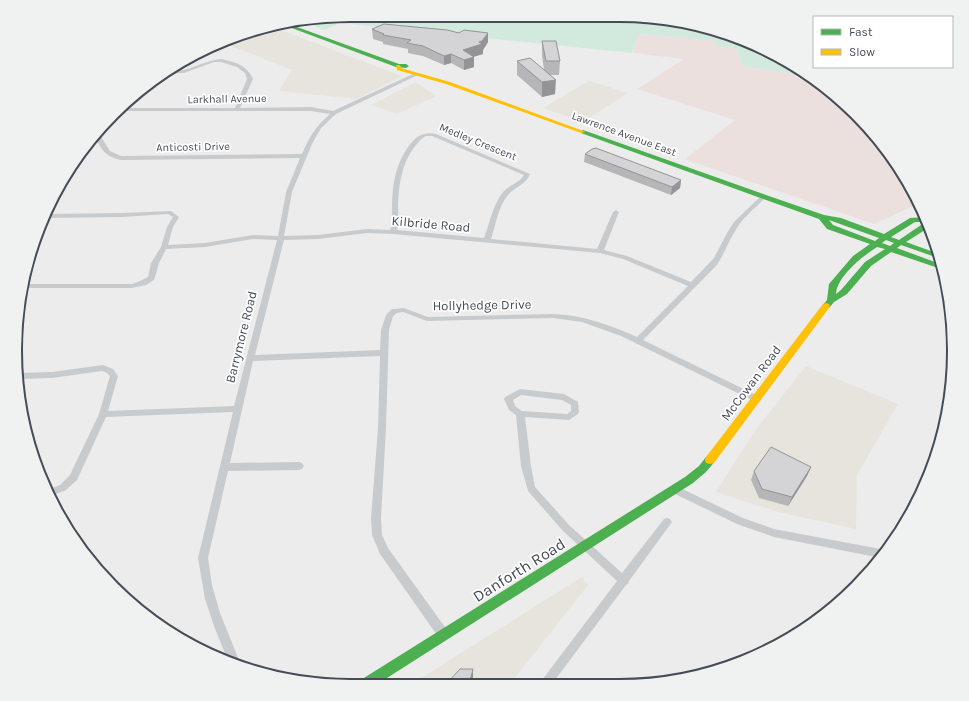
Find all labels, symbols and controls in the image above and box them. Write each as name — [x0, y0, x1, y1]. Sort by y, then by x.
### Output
legend — [813, 16, 953, 68]
text: Fast — [849, 25, 873, 39]
text: Slow — [849, 45, 875, 59]
street label: Larkhall Avenue — [187, 92, 267, 106]
street label: Lawrence Avenue East — [570, 109, 678, 159]
street label: Medley Crescent — [437, 121, 519, 163]
street label: Anticosti Drive — [156, 140, 230, 154]
street label: Kilbride Road — [391, 213, 471, 235]
street label: Barrymore Road — [222, 289, 260, 385]
street label: Hollyhedge Drive — [432, 297, 532, 313]
street label: McCowan Road — [718, 342, 784, 424]
street label: Danforth Road — [469, 534, 569, 606]

